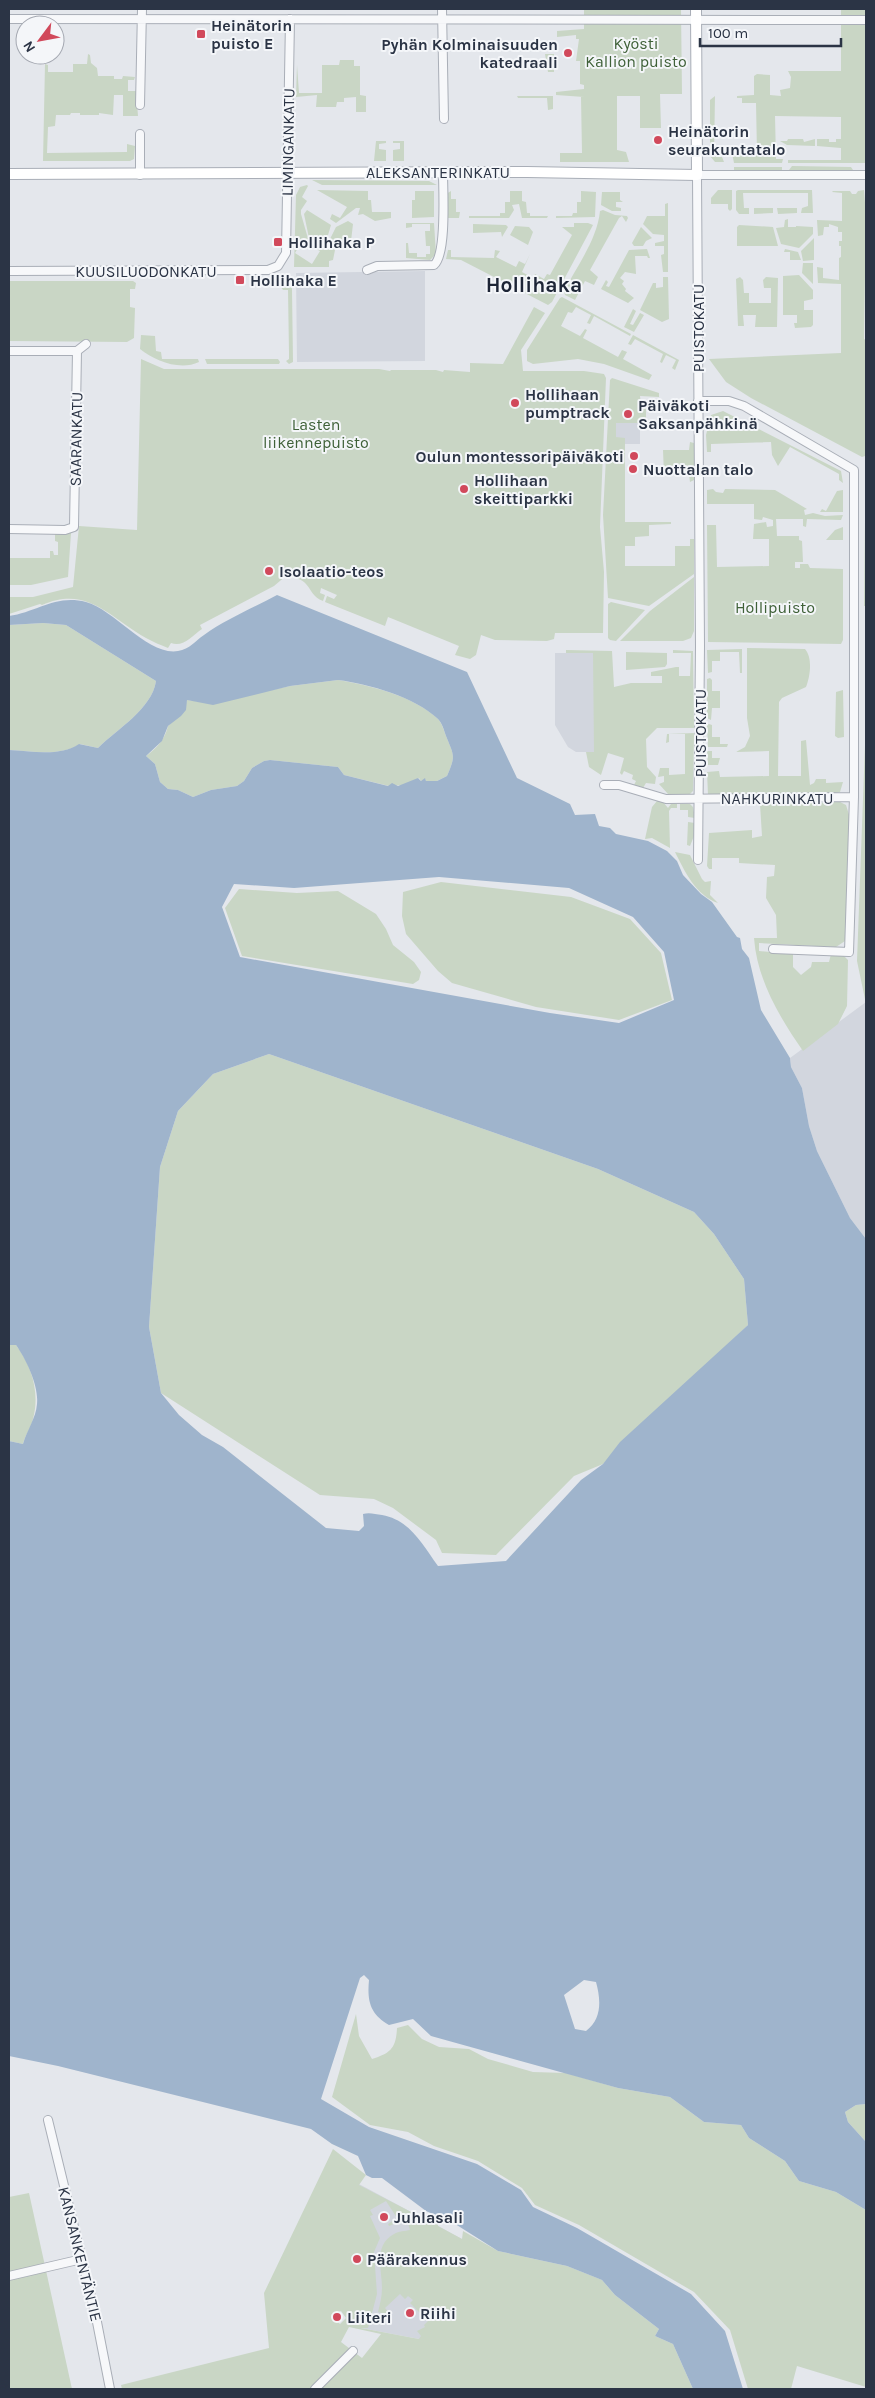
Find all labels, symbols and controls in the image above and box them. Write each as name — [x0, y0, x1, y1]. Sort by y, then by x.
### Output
north arrow — [15, 15, 65, 65]
scale bar — [700, 15, 841, 47]
place label: Heinätorin puisto E — [211, 16, 292, 53]
text: 100 m — [708, 24, 748, 42]
marker: Heinätorin puisto E — [195, 28, 207, 40]
park label: Kyösti Kallion puisto — [585, 34, 687, 71]
place label: Pyhän Kolminaisuuden katedraali — [381, 35, 558, 72]
text: N — [20, 38, 39, 55]
marker: Pyhän Kolminaisuuden katedraali — [562, 47, 574, 59]
street label: LIMINGANKATU — [278, 88, 298, 196]
place label: Heinätorin seurakuntatalo — [668, 122, 785, 159]
marker: Heinätorin seurakuntatalo — [652, 134, 664, 146]
street label: ALEKSANTERINKATU — [366, 163, 510, 182]
place label: Hollihaka P — [288, 233, 375, 252]
marker: Hollihaka P — [272, 236, 284, 248]
street label: KUUSILUODONKATU — [75, 262, 217, 281]
place label: Hollihaka E — [250, 271, 337, 290]
district label: Hollihaka — [486, 273, 582, 297]
marker: Hollihaka E — [234, 274, 246, 286]
street label: PUISTOKATU — [689, 284, 708, 372]
place label: Hollihaan pumptrack — [525, 385, 610, 422]
street label: SAARANKATU — [66, 391, 86, 487]
place label: Päiväkoti Saksanpähkinä — [638, 396, 758, 433]
marker: Hollihaan pumptrack — [509, 397, 521, 409]
marker: Päiväkoti Saksanpähkinä — [622, 408, 634, 420]
park label: Lasten liikennepuisto — [263, 415, 369, 452]
place label: Oulun montessoripäiväkoti — [416, 447, 624, 466]
marker: Oulun montessoripäiväkoti — [628, 450, 640, 462]
place label: Nuottalan talo — [643, 460, 753, 479]
marker: Nuottalan talo — [627, 463, 639, 475]
place label: Hollihaan skeittiparkki — [474, 471, 573, 508]
marker: Hollihaan skeittiparkki — [458, 483, 470, 495]
place label: Isolaatio-teos — [279, 562, 384, 581]
marker: Isolaatio-teos — [263, 565, 275, 577]
park label: Hollipuisto — [735, 598, 815, 617]
street label: PUISTOKATU — [691, 689, 710, 777]
street label: NAHKURINKATU — [721, 789, 833, 808]
street label: KANSANKENTÄNTIE — [54, 2185, 106, 2323]
place label: Juhlasali — [394, 2208, 463, 2227]
marker: Juhlasali — [378, 2211, 390, 2223]
place label: Päärakennus — [367, 2250, 467, 2269]
marker: Päärakennus — [351, 2253, 363, 2265]
place label: Riihi — [420, 2304, 456, 2323]
marker: Riihi — [404, 2307, 416, 2319]
place label: Liiteri — [347, 2308, 392, 2327]
marker: Liiteri — [331, 2311, 343, 2323]

